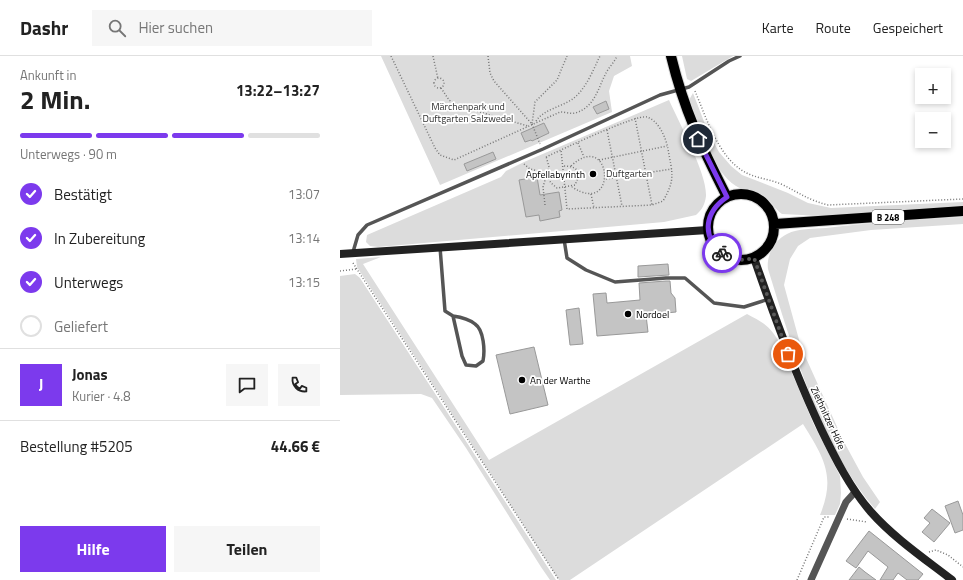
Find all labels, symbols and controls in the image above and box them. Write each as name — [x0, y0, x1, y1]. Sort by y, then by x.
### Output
search box — [92, 10, 372, 46]
text: Dashr — [20, 13, 68, 42]
text: Hier suchen — [138, 16, 213, 39]
icon: search — [106, 17, 128, 39]
text: Karte — [762, 17, 794, 38]
text: Route — [816, 17, 851, 38]
text: Gespeichert — [873, 17, 943, 38]
text: Ankunft in — [20, 65, 76, 85]
map controls — [915, 68, 951, 148]
button: + — [915, 68, 951, 104]
text: 13:22–13:27 — [236, 79, 320, 102]
text: 2 Min. — [20, 80, 90, 119]
park label: Märchenpark und Duftgarten Salzwedel — [423, 99, 513, 126]
button: − — [915, 112, 951, 148]
pin — [681, 122, 715, 156]
icon: home — [687, 128, 709, 150]
text: Unterwegs · 90 m — [20, 144, 117, 164]
park label: Duftgarten — [606, 166, 652, 181]
place label: Apfellabyrinth — [526, 167, 585, 182]
marker: Apfellabyrinth — [588, 169, 598, 179]
icon: check — [20, 183, 42, 205]
text: Bestätigt — [54, 183, 112, 206]
text: 13:07 — [288, 184, 320, 204]
road number: B 248 — [872, 210, 904, 224]
icon: check — [20, 227, 42, 249]
text: In Zubereitung — [54, 227, 145, 250]
text: 13:14 — [288, 228, 320, 248]
courier — [702, 233, 742, 273]
icon: bike — [711, 242, 733, 264]
icon: check — [20, 271, 42, 293]
text: Unterwegs — [54, 271, 123, 294]
text: 13:15 — [288, 272, 320, 292]
place label: Nordoel — [636, 307, 669, 322]
marker: Nordoel — [623, 309, 633, 319]
text: Geliefert — [54, 315, 108, 338]
pin — [771, 337, 805, 371]
icon: bag — [777, 343, 799, 365]
text: Jonas — [72, 363, 107, 386]
button: chat — [226, 364, 268, 406]
button: phone — [278, 364, 320, 406]
text: J — [39, 373, 43, 396]
place label: An der Warthe — [530, 373, 591, 388]
marker: An der Warthe — [517, 375, 527, 385]
street label: Ziethnitzer Höfe — [807, 384, 849, 452]
text: Kurier · 4.8 — [72, 386, 130, 406]
text: Bestellung #5205 — [20, 435, 133, 458]
text: 44.66 € — [271, 435, 320, 458]
button: Hilfe — [20, 526, 166, 572]
button: Teilen — [174, 526, 320, 572]

